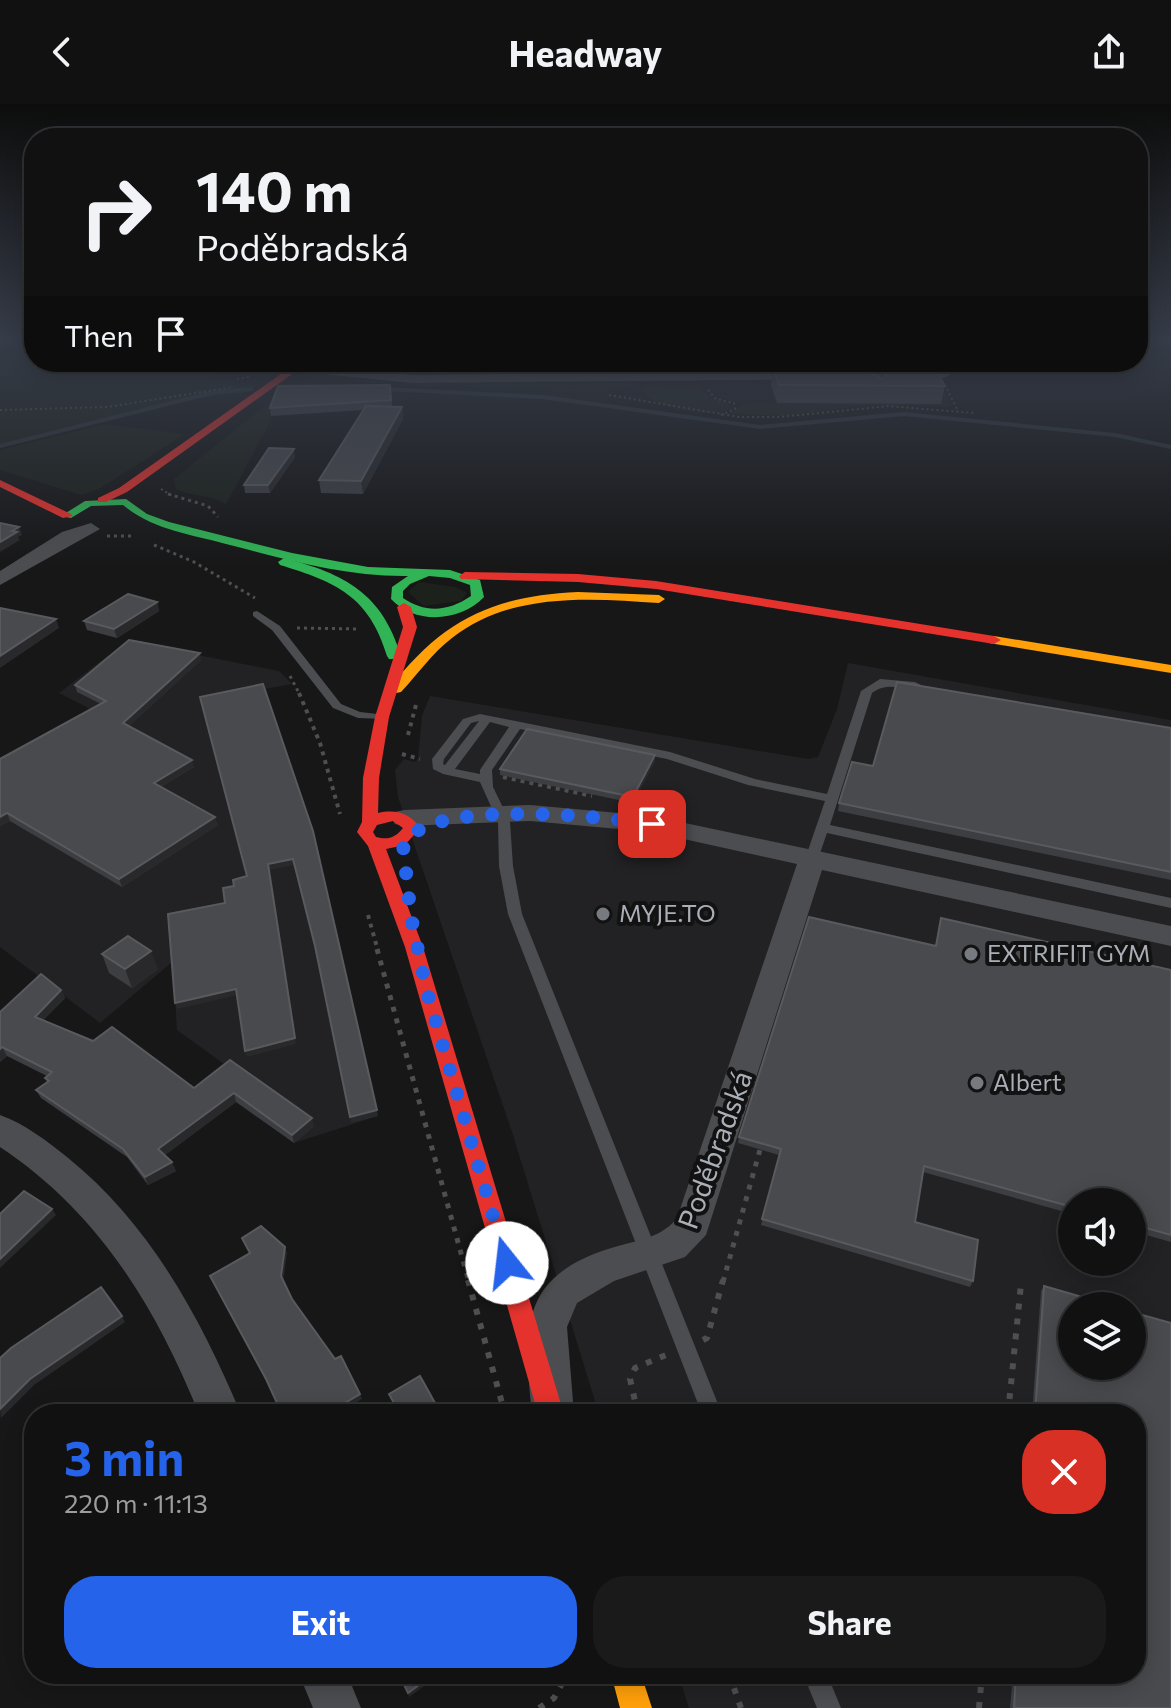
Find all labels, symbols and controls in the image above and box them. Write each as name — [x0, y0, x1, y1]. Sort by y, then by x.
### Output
icon: back — [40, 30, 84, 74]
text: Headway — [509, 30, 662, 74]
icon: share — [1087, 30, 1131, 74]
text: 140 m — [196, 155, 352, 224]
icon: right — [64, 160, 168, 264]
text: Poděbradská — [196, 224, 409, 268]
icon: arrive — [149, 312, 193, 356]
text: Then — [64, 316, 133, 353]
pin — [618, 790, 686, 858]
icon: arrive — [630, 802, 674, 846]
place label: MYJE.TO — [619, 898, 716, 927]
marker: MYJE.TO — [594, 905, 612, 923]
place label: EXTRIFIT GYM — [987, 938, 1151, 967]
marker: EXTRIFIT GYM — [962, 945, 980, 963]
street label: Poděbradská — [670, 1066, 758, 1233]
place label: Albert — [993, 1067, 1062, 1096]
marker: Albert — [968, 1074, 986, 1092]
map controls — [1058, 1188, 1146, 1380]
button: sound — [1058, 1188, 1146, 1276]
position arrow — [465, 1221, 549, 1305]
button: layers — [1058, 1292, 1146, 1380]
text: 3 min — [64, 1427, 184, 1486]
button: close — [1022, 1430, 1106, 1514]
text: 220 m · 11:13 — [64, 1487, 208, 1518]
button: Exit — [64, 1576, 577, 1668]
button: Share — [593, 1576, 1106, 1668]

